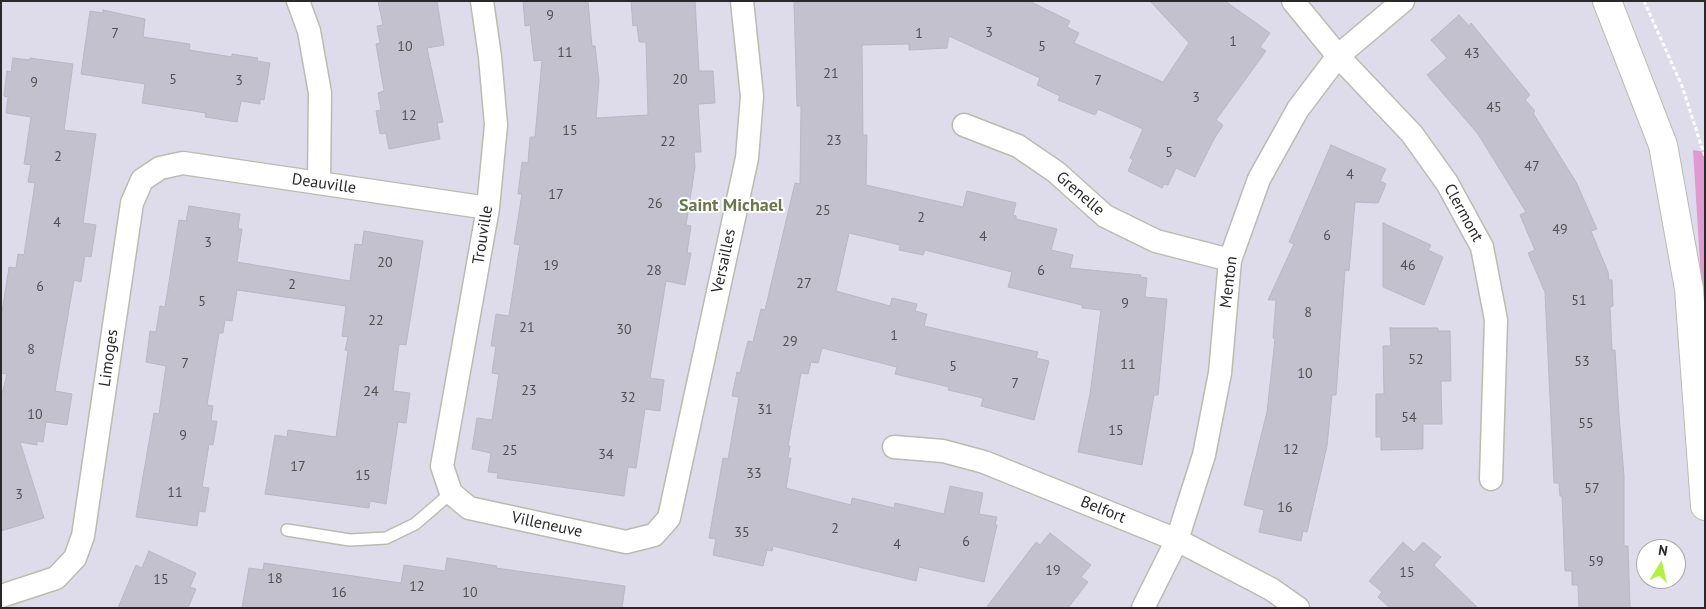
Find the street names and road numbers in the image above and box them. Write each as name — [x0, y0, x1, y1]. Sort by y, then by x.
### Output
street label: Grenelle — [1052, 168, 1108, 220]
street label: Deauville — [291, 170, 357, 198]
street label: Clermont — [1439, 181, 1487, 245]
street label: Trouville — [469, 204, 497, 266]
street label: Versailles — [708, 227, 740, 295]
street label: Menton — [1216, 255, 1242, 309]
street label: Limoges — [95, 328, 123, 388]
street label: Belfort — [1078, 492, 1128, 528]
street label: Villeneuve — [510, 508, 584, 542]

